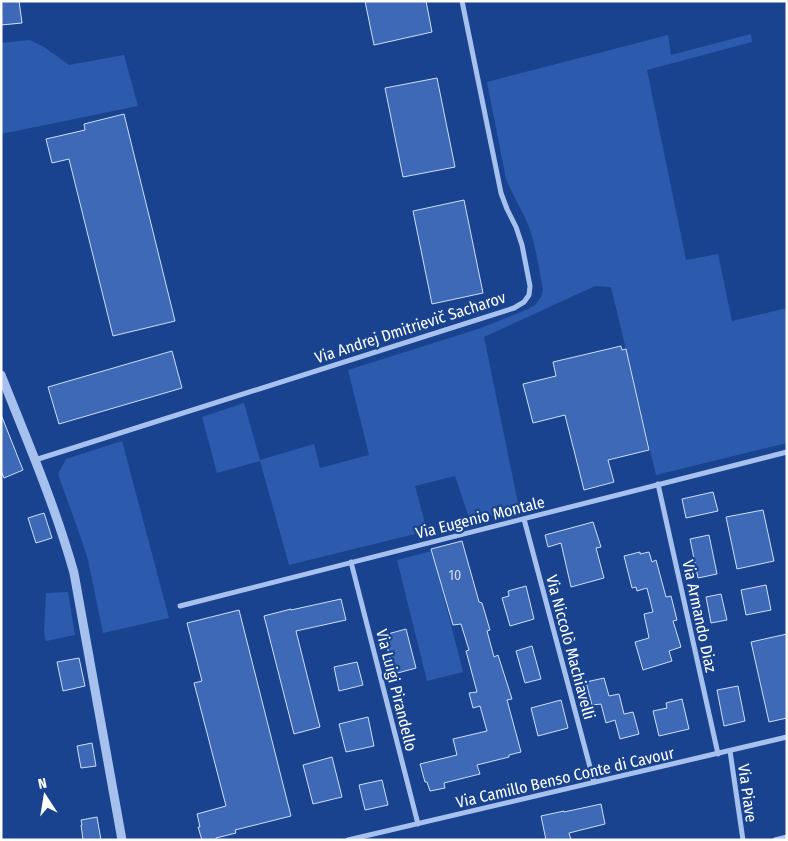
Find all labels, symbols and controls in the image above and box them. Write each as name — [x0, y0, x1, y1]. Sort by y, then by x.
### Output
street label: Via Andrej Dmitrievič Sacharov — [312, 288, 508, 367]
street label: Via Eugenio Montale — [414, 492, 547, 543]
street label: Via Armando Diaz — [678, 558, 721, 674]
house number: 10 — [449, 567, 461, 584]
street label: Via Niccolò Machiavelli — [542, 573, 599, 722]
street label: Via Luigi Pirandello — [372, 627, 421, 753]
street label: Via Camillo Benso Conte di Cavour — [454, 743, 676, 812]
street label: Via Piave — [734, 763, 761, 824]
north arrow — [20, 771, 70, 821]
text: N — [37, 775, 48, 793]

